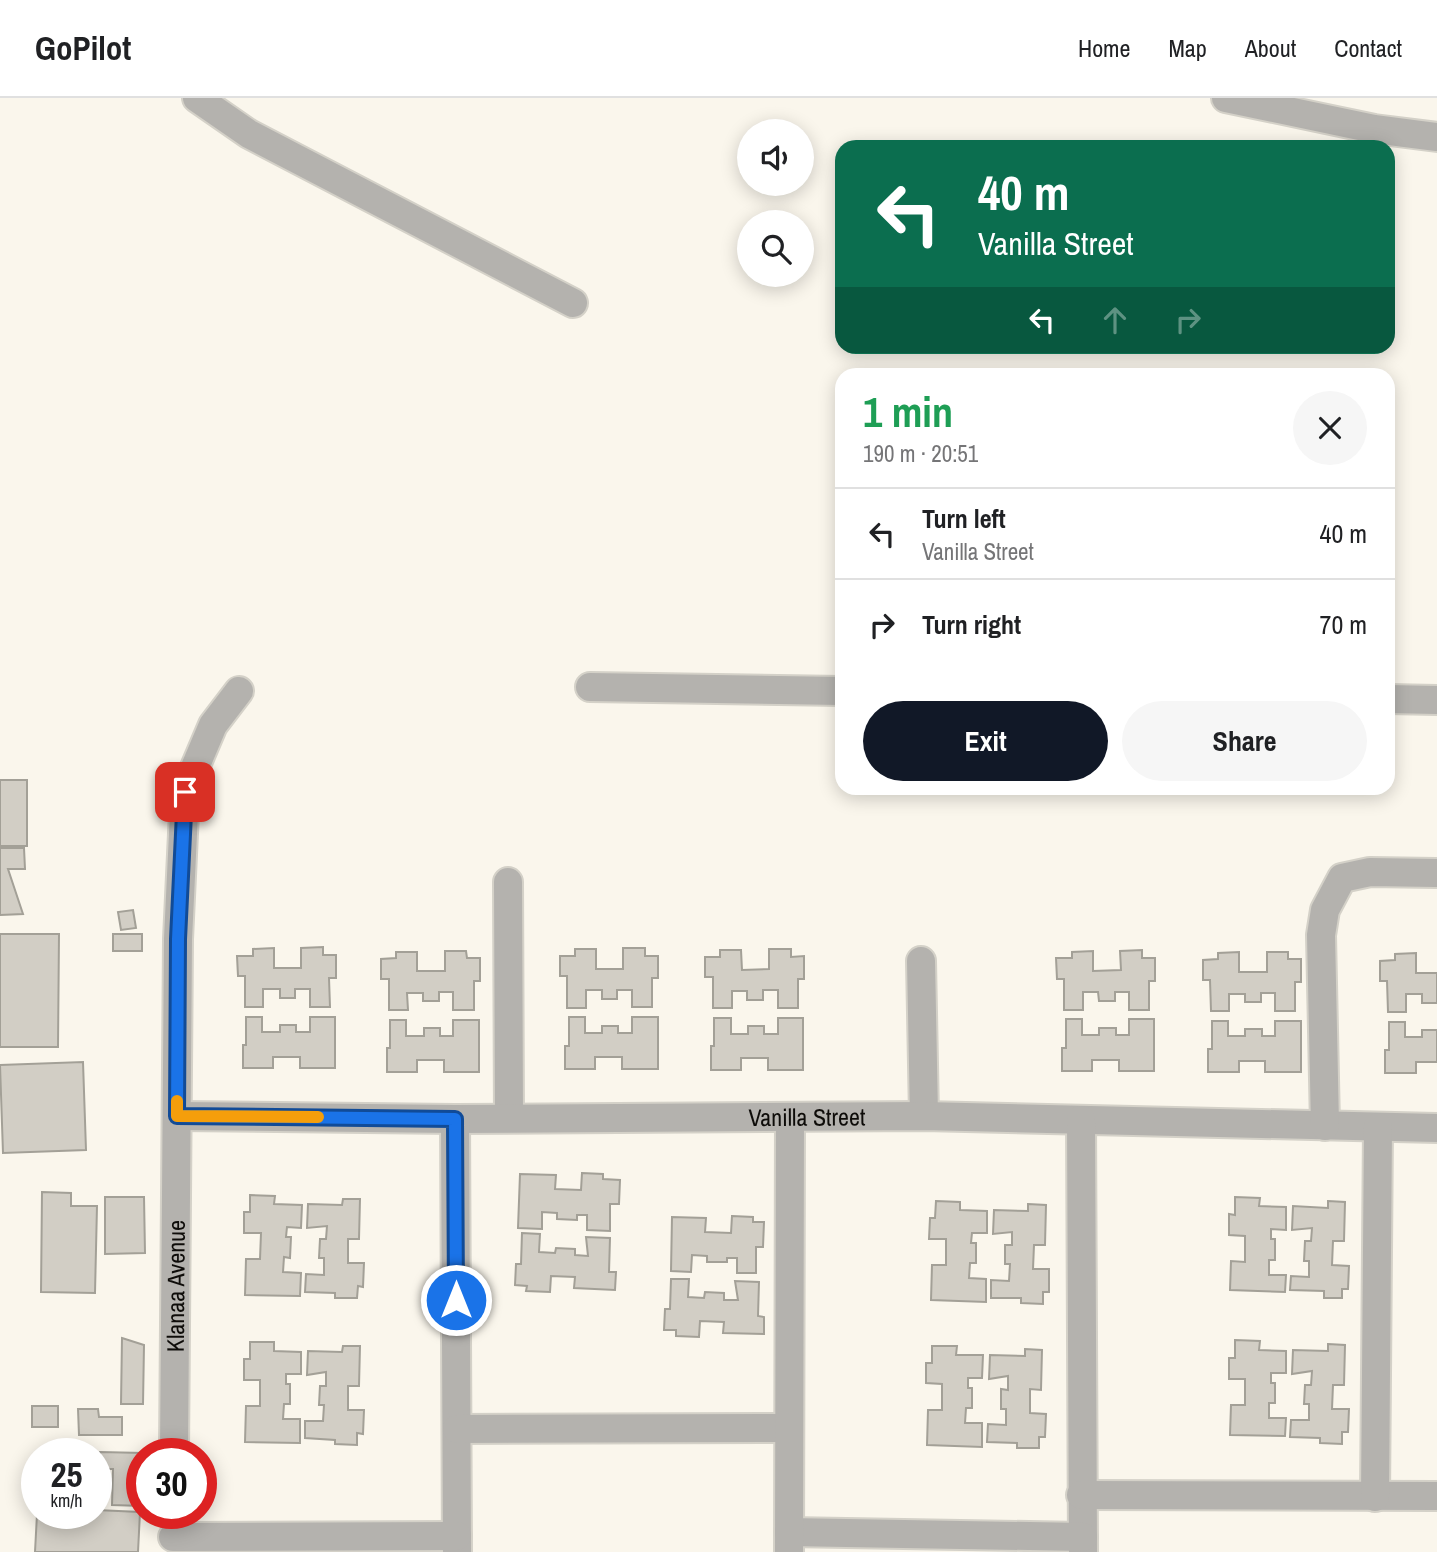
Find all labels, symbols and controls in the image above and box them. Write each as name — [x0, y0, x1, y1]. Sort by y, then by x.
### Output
text: GoPilot — [35, 26, 131, 70]
text: Home — [1078, 32, 1130, 64]
text: Map — [1168, 32, 1207, 64]
text: About — [1245, 32, 1296, 64]
text: Contact — [1334, 32, 1402, 64]
map controls — [737, 119, 814, 287]
button: sound — [737, 119, 814, 196]
text: 40 m — [978, 159, 1070, 225]
icon: left — [863, 168, 954, 259]
button: search — [737, 210, 814, 287]
text: Vanilla Street — [978, 222, 1134, 265]
icon: left — [1023, 301, 1061, 339]
icon: ahead — [1096, 301, 1134, 339]
icon: right — [1169, 301, 1207, 339]
text: 1 min — [863, 384, 953, 440]
button: close — [1293, 391, 1367, 465]
text: 190 m · 20:51 — [863, 438, 978, 469]
text: Turn left — [922, 501, 1006, 536]
icon: left — [863, 515, 901, 553]
text: 40 m — [1320, 516, 1367, 551]
text: Vanilla Street — [922, 536, 1034, 567]
icon: right — [863, 606, 901, 644]
text: Turn right — [922, 607, 1021, 642]
text: 70 m — [1320, 607, 1367, 642]
button: Exit — [863, 701, 1108, 781]
button: Share — [1122, 701, 1367, 781]
pin — [155, 762, 215, 822]
icon: arrive — [166, 773, 204, 811]
street label: Vanilla Street — [748, 1100, 866, 1133]
street label: Klanaa Avenue — [159, 1220, 192, 1352]
position arrow — [419, 1263, 493, 1337]
speed limit sign: 30 — [126, 1438, 217, 1529]
text: 25 — [51, 1451, 82, 1498]
text: km/h — [51, 1488, 83, 1513]

